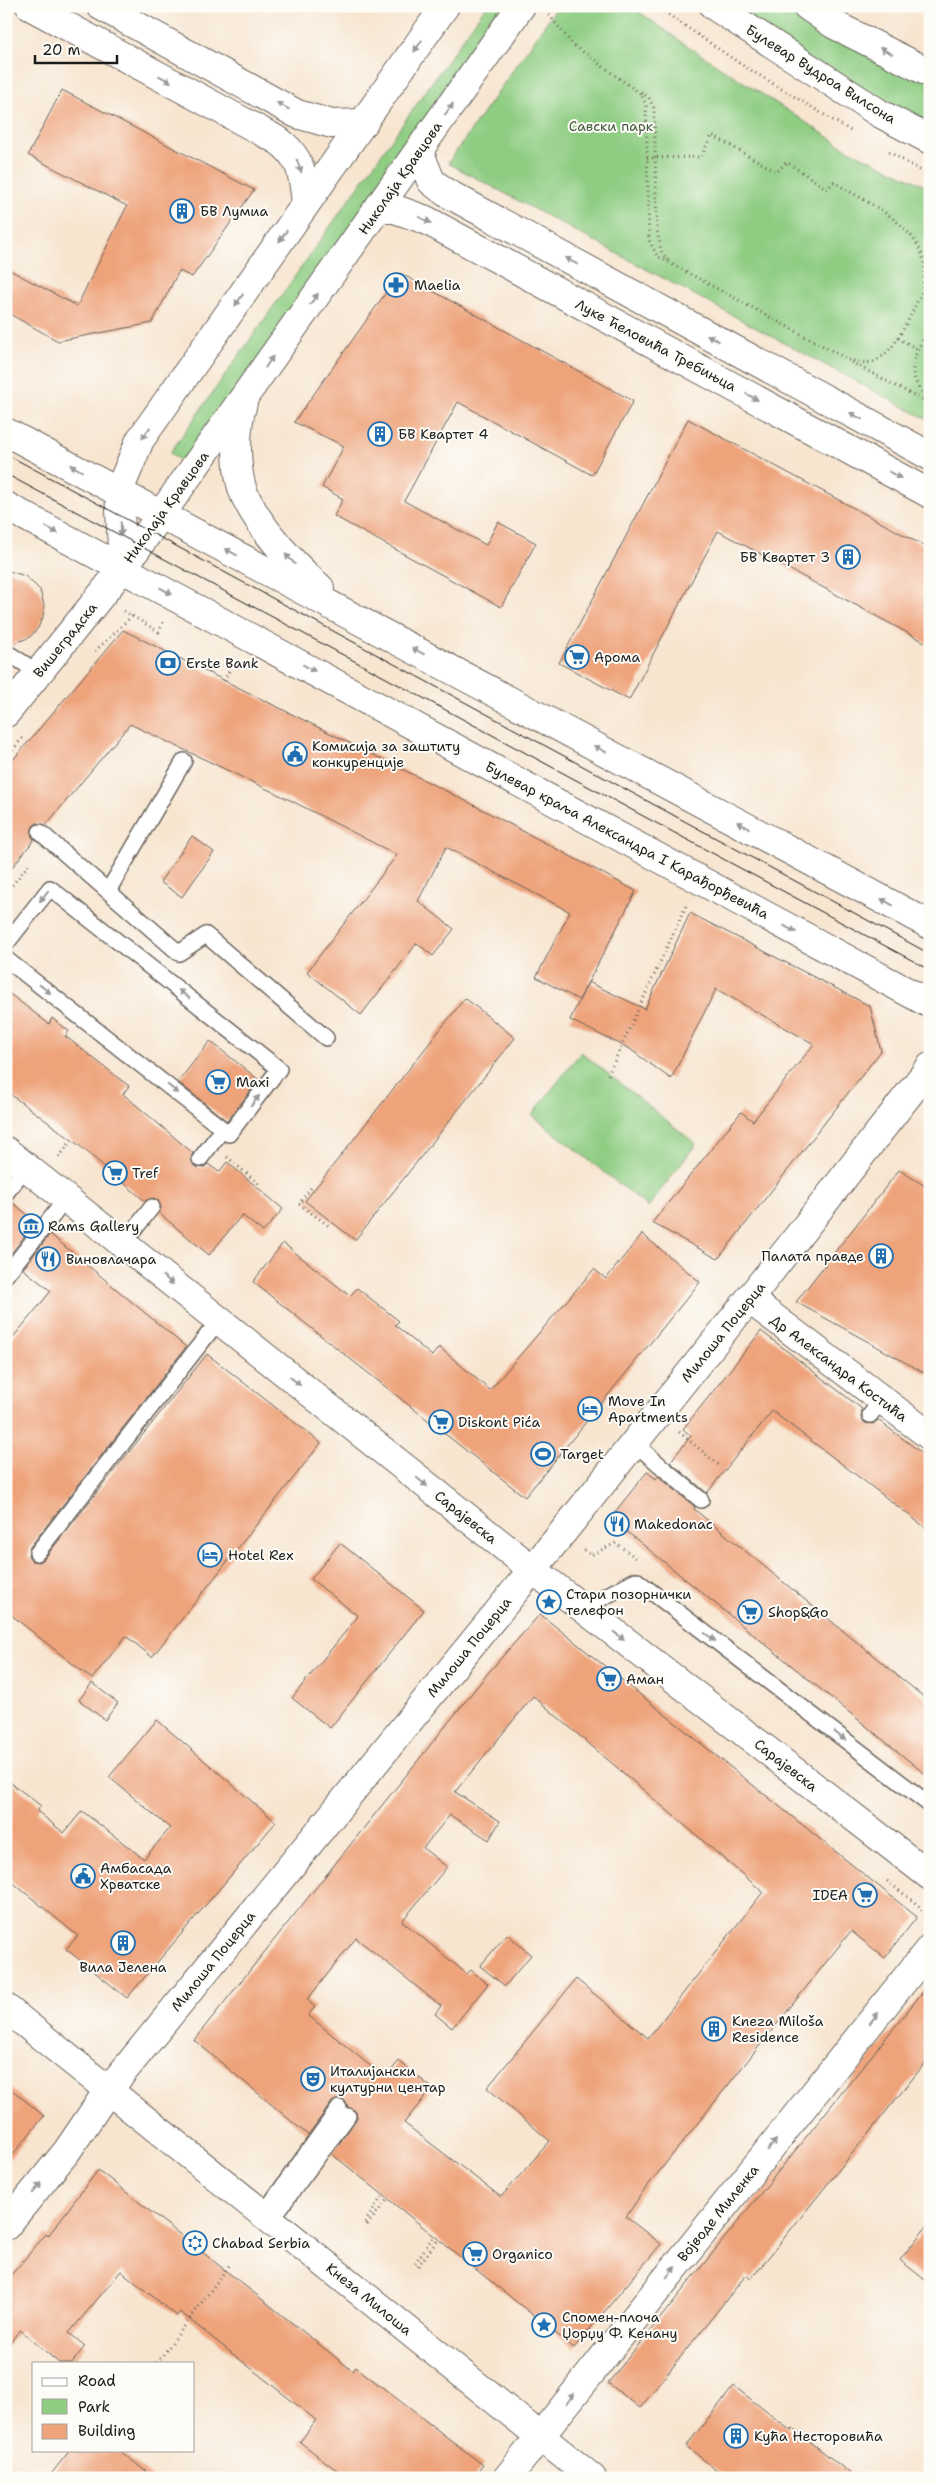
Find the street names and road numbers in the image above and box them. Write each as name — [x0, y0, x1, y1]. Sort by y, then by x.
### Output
street label: Булевар Вудроа Вилсона — [743, 20, 900, 128]
street label: Николаја Кравцова — [354, 118, 446, 238]
street label: Луке Ћеловића Требињца — [572, 295, 740, 395]
street label: Николаја Кравцова — [119, 447, 213, 566]
street label: Вишеградска — [29, 598, 101, 681]
street label: Булевар краља Александра I Карађорђевића — [482, 757, 772, 923]
street label: Милоша Поцерца — [677, 1278, 769, 1386]
street label: Др Александра Костића — [767, 1311, 911, 1426]
street label: Сарајевска — [431, 1486, 501, 1548]
street label: Милоша Поцерца — [423, 1593, 515, 1701]
street label: Сарајевска — [751, 1735, 821, 1795]
street label: Милоша Поцерца — [167, 1907, 259, 2015]
street label: Војводе Миленка — [673, 2161, 763, 2265]
street label: Кнеза Милоша — [322, 2259, 416, 2339]

